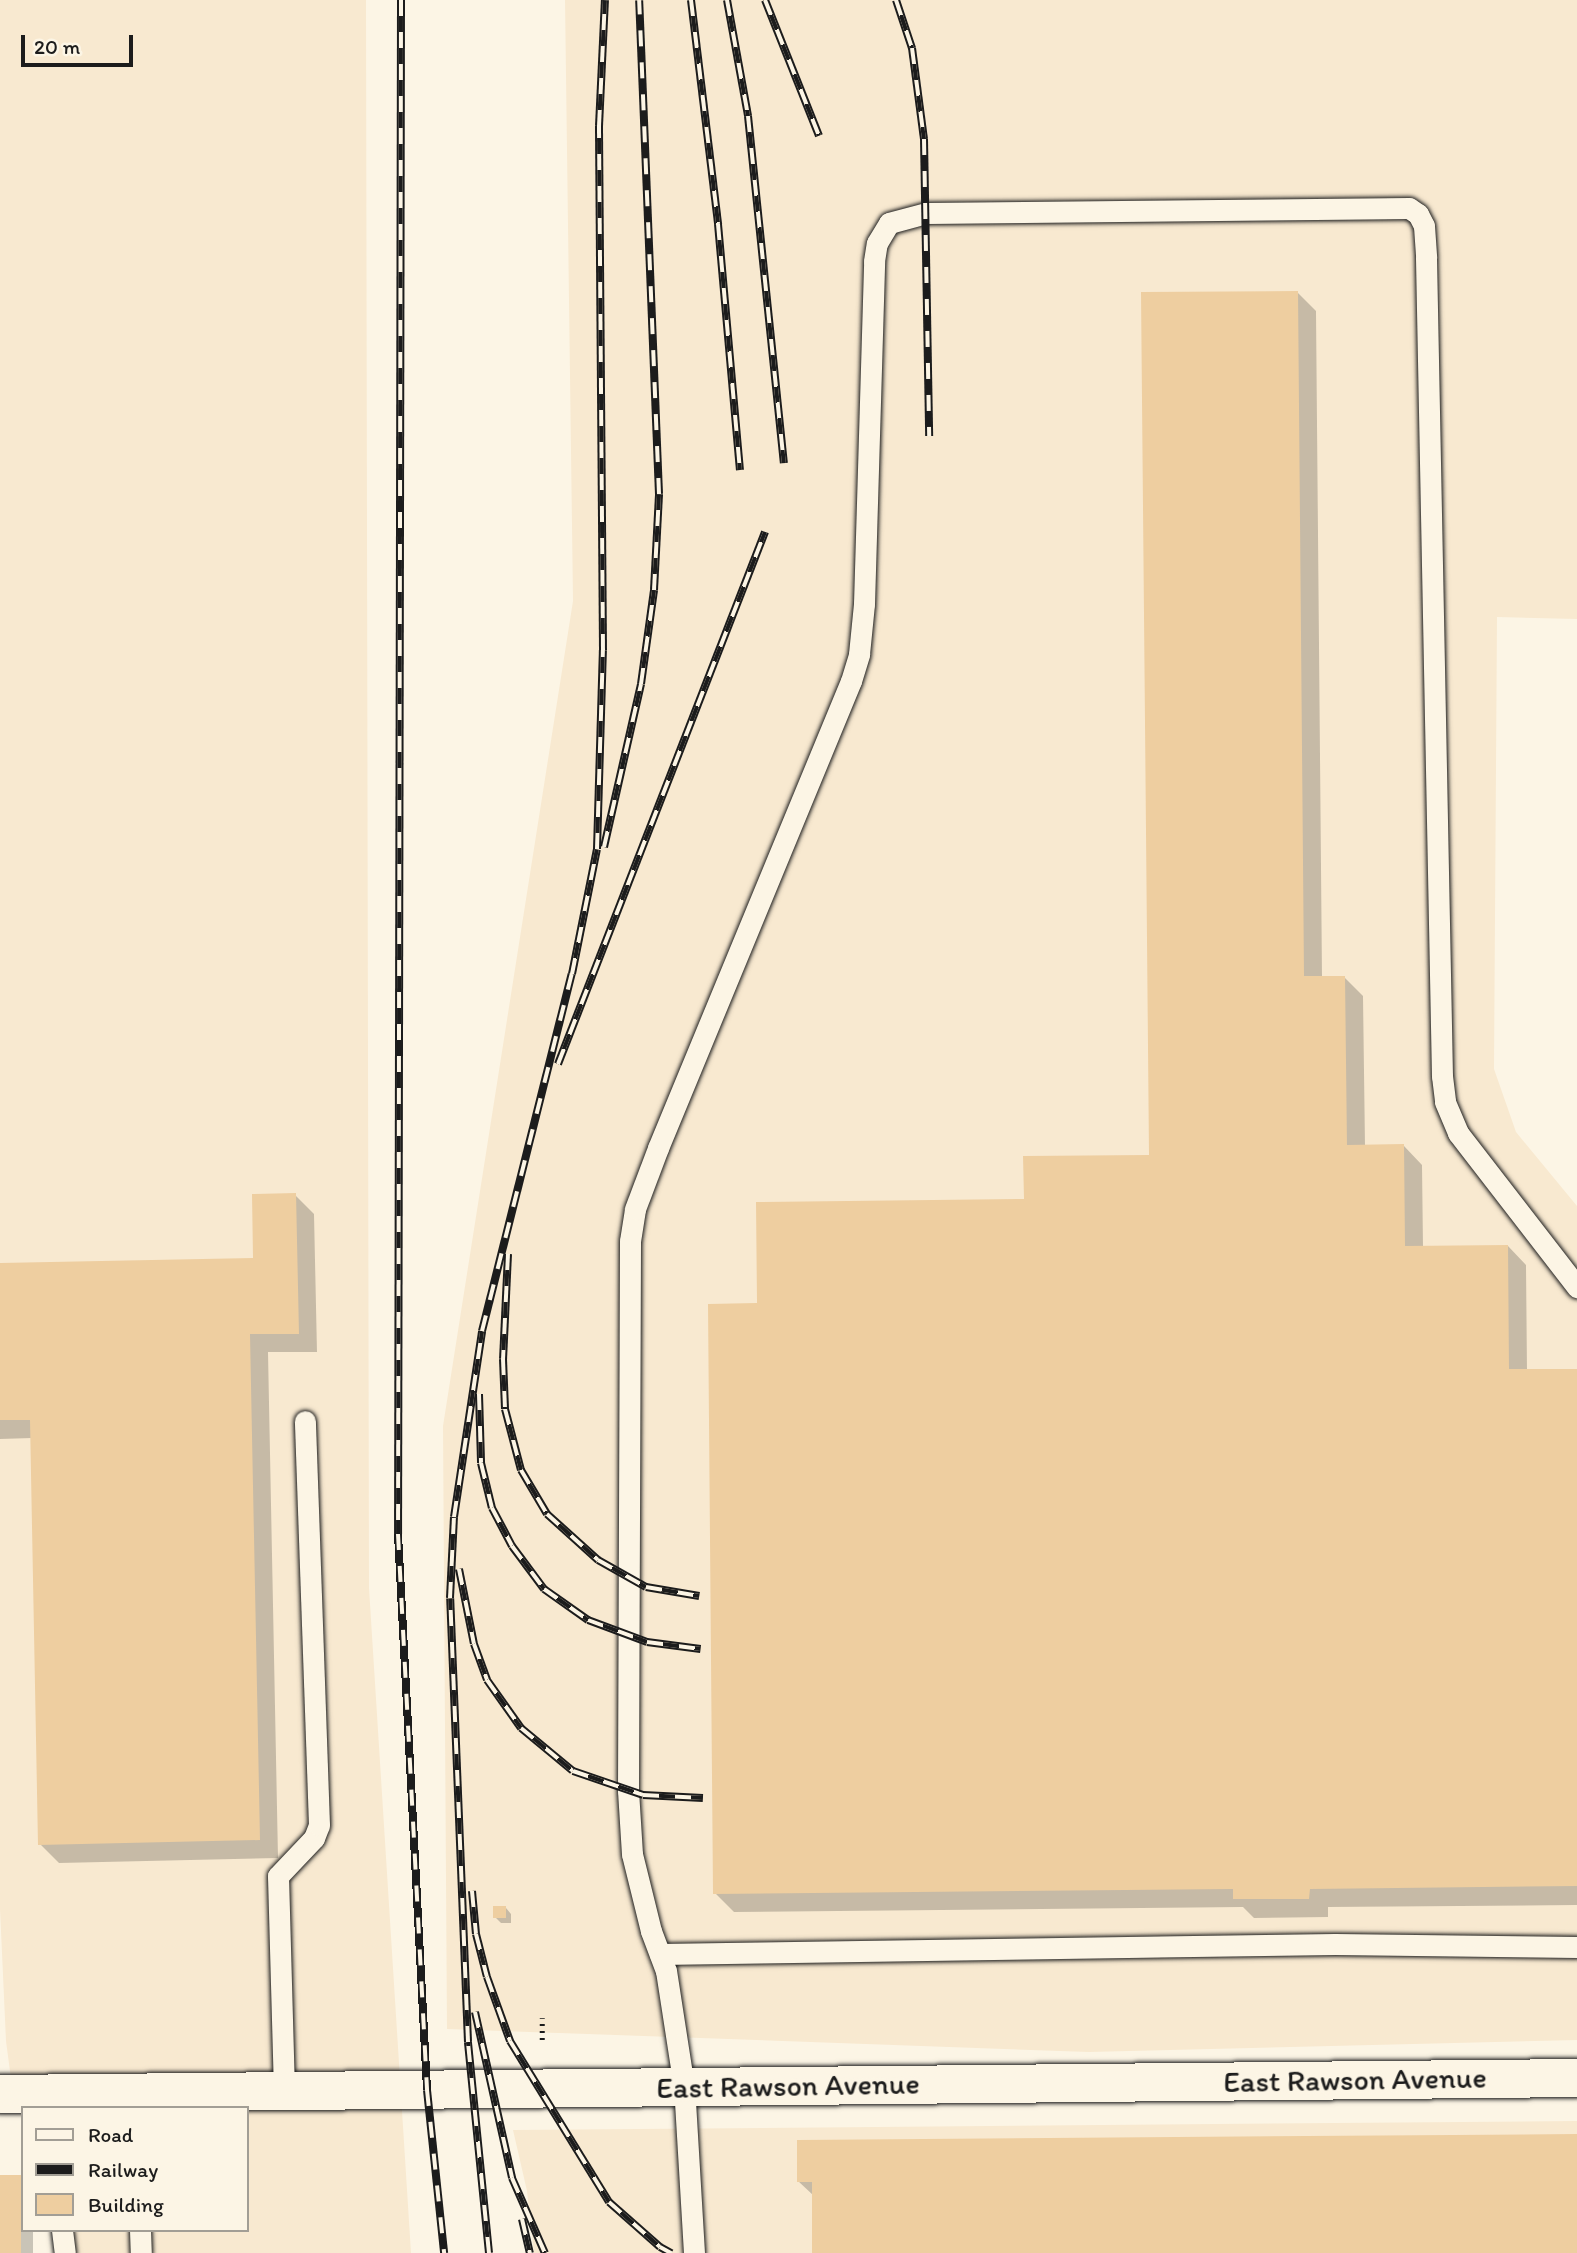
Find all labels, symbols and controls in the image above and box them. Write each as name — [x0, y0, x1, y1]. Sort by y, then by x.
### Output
scale bar — [24, 21, 136, 65]
text: 20 m — [34, 34, 80, 59]
street label: East Rawson Avenue — [1223, 2060, 1487, 2100]
street label: East Rawson Avenue — [656, 2066, 920, 2106]
legend — [21, 2106, 248, 2232]
text: Road — [88, 2122, 133, 2147]
text: Railway — [88, 2157, 158, 2182]
text: Building — [88, 2192, 164, 2217]

